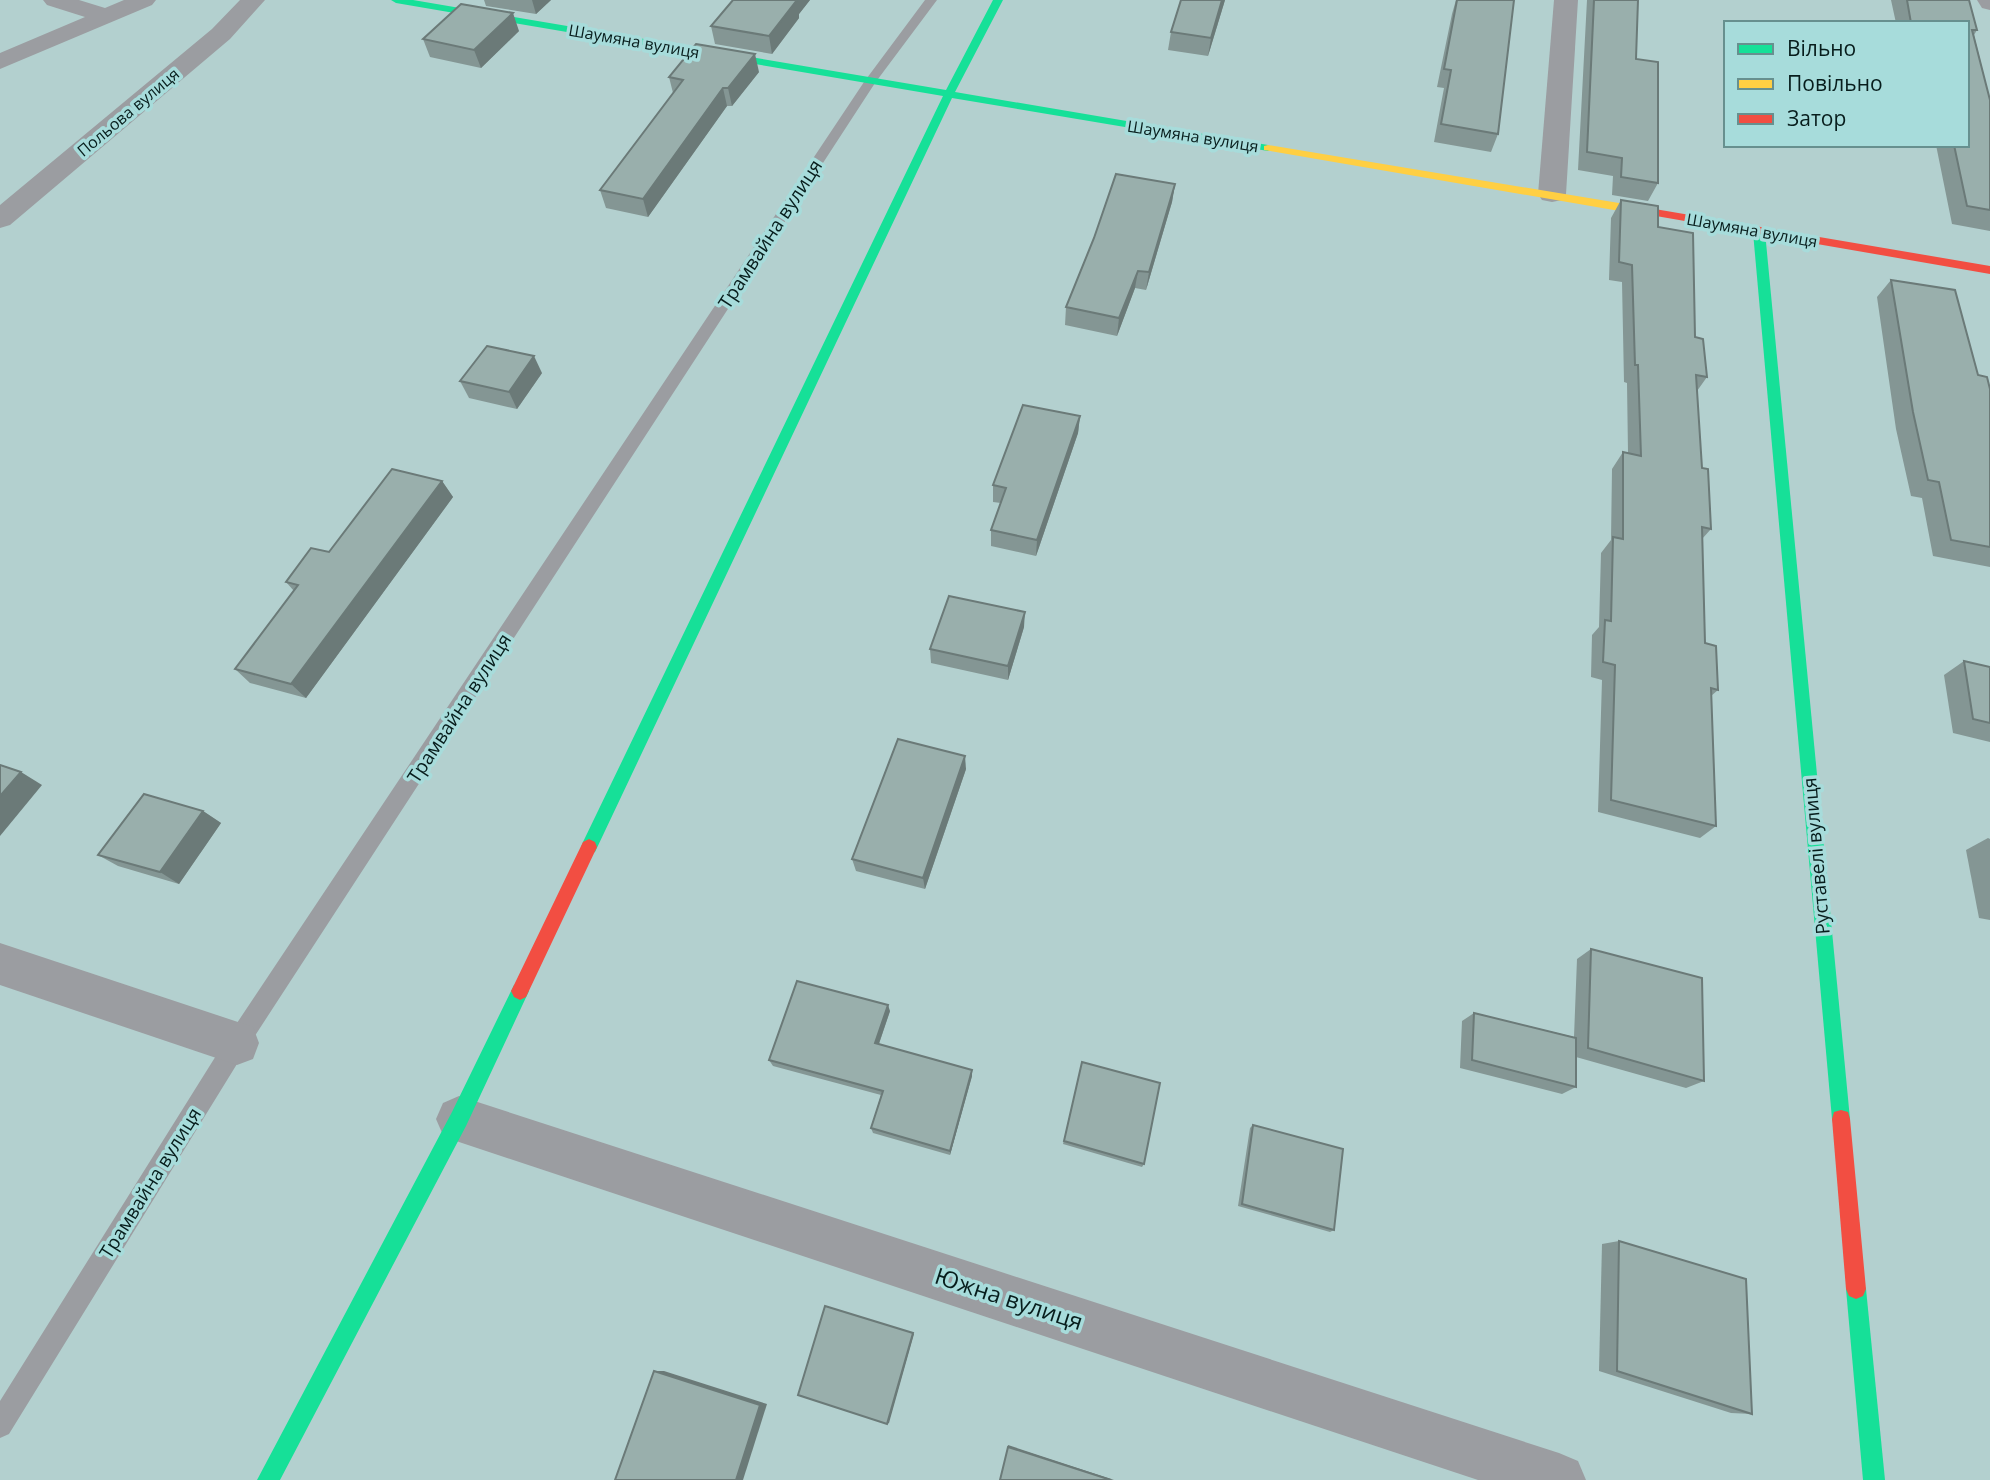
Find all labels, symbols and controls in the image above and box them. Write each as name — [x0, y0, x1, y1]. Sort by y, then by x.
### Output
street label: Шаумяна вулиця — [567, 19, 701, 63]
legend — [1724, 21, 1969, 147]
text: Вільно — [1787, 34, 1856, 62]
street label: Польова вулиця — [72, 63, 184, 161]
text: Повільно — [1787, 69, 1883, 97]
text: Затор — [1787, 104, 1846, 132]
street label: Шаумяна вулиця — [1126, 115, 1260, 157]
street label: Трамвайна вулиця — [712, 154, 828, 314]
street label: Шаумяна вулиця — [1685, 208, 1819, 252]
street label: Трамвайна вулиця — [401, 628, 517, 788]
street label: Руставелі вулиця — [1796, 776, 1836, 936]
street label: Трамвайна вулиця — [93, 1103, 207, 1263]
street label: Южна вулиця — [931, 1259, 1087, 1337]

